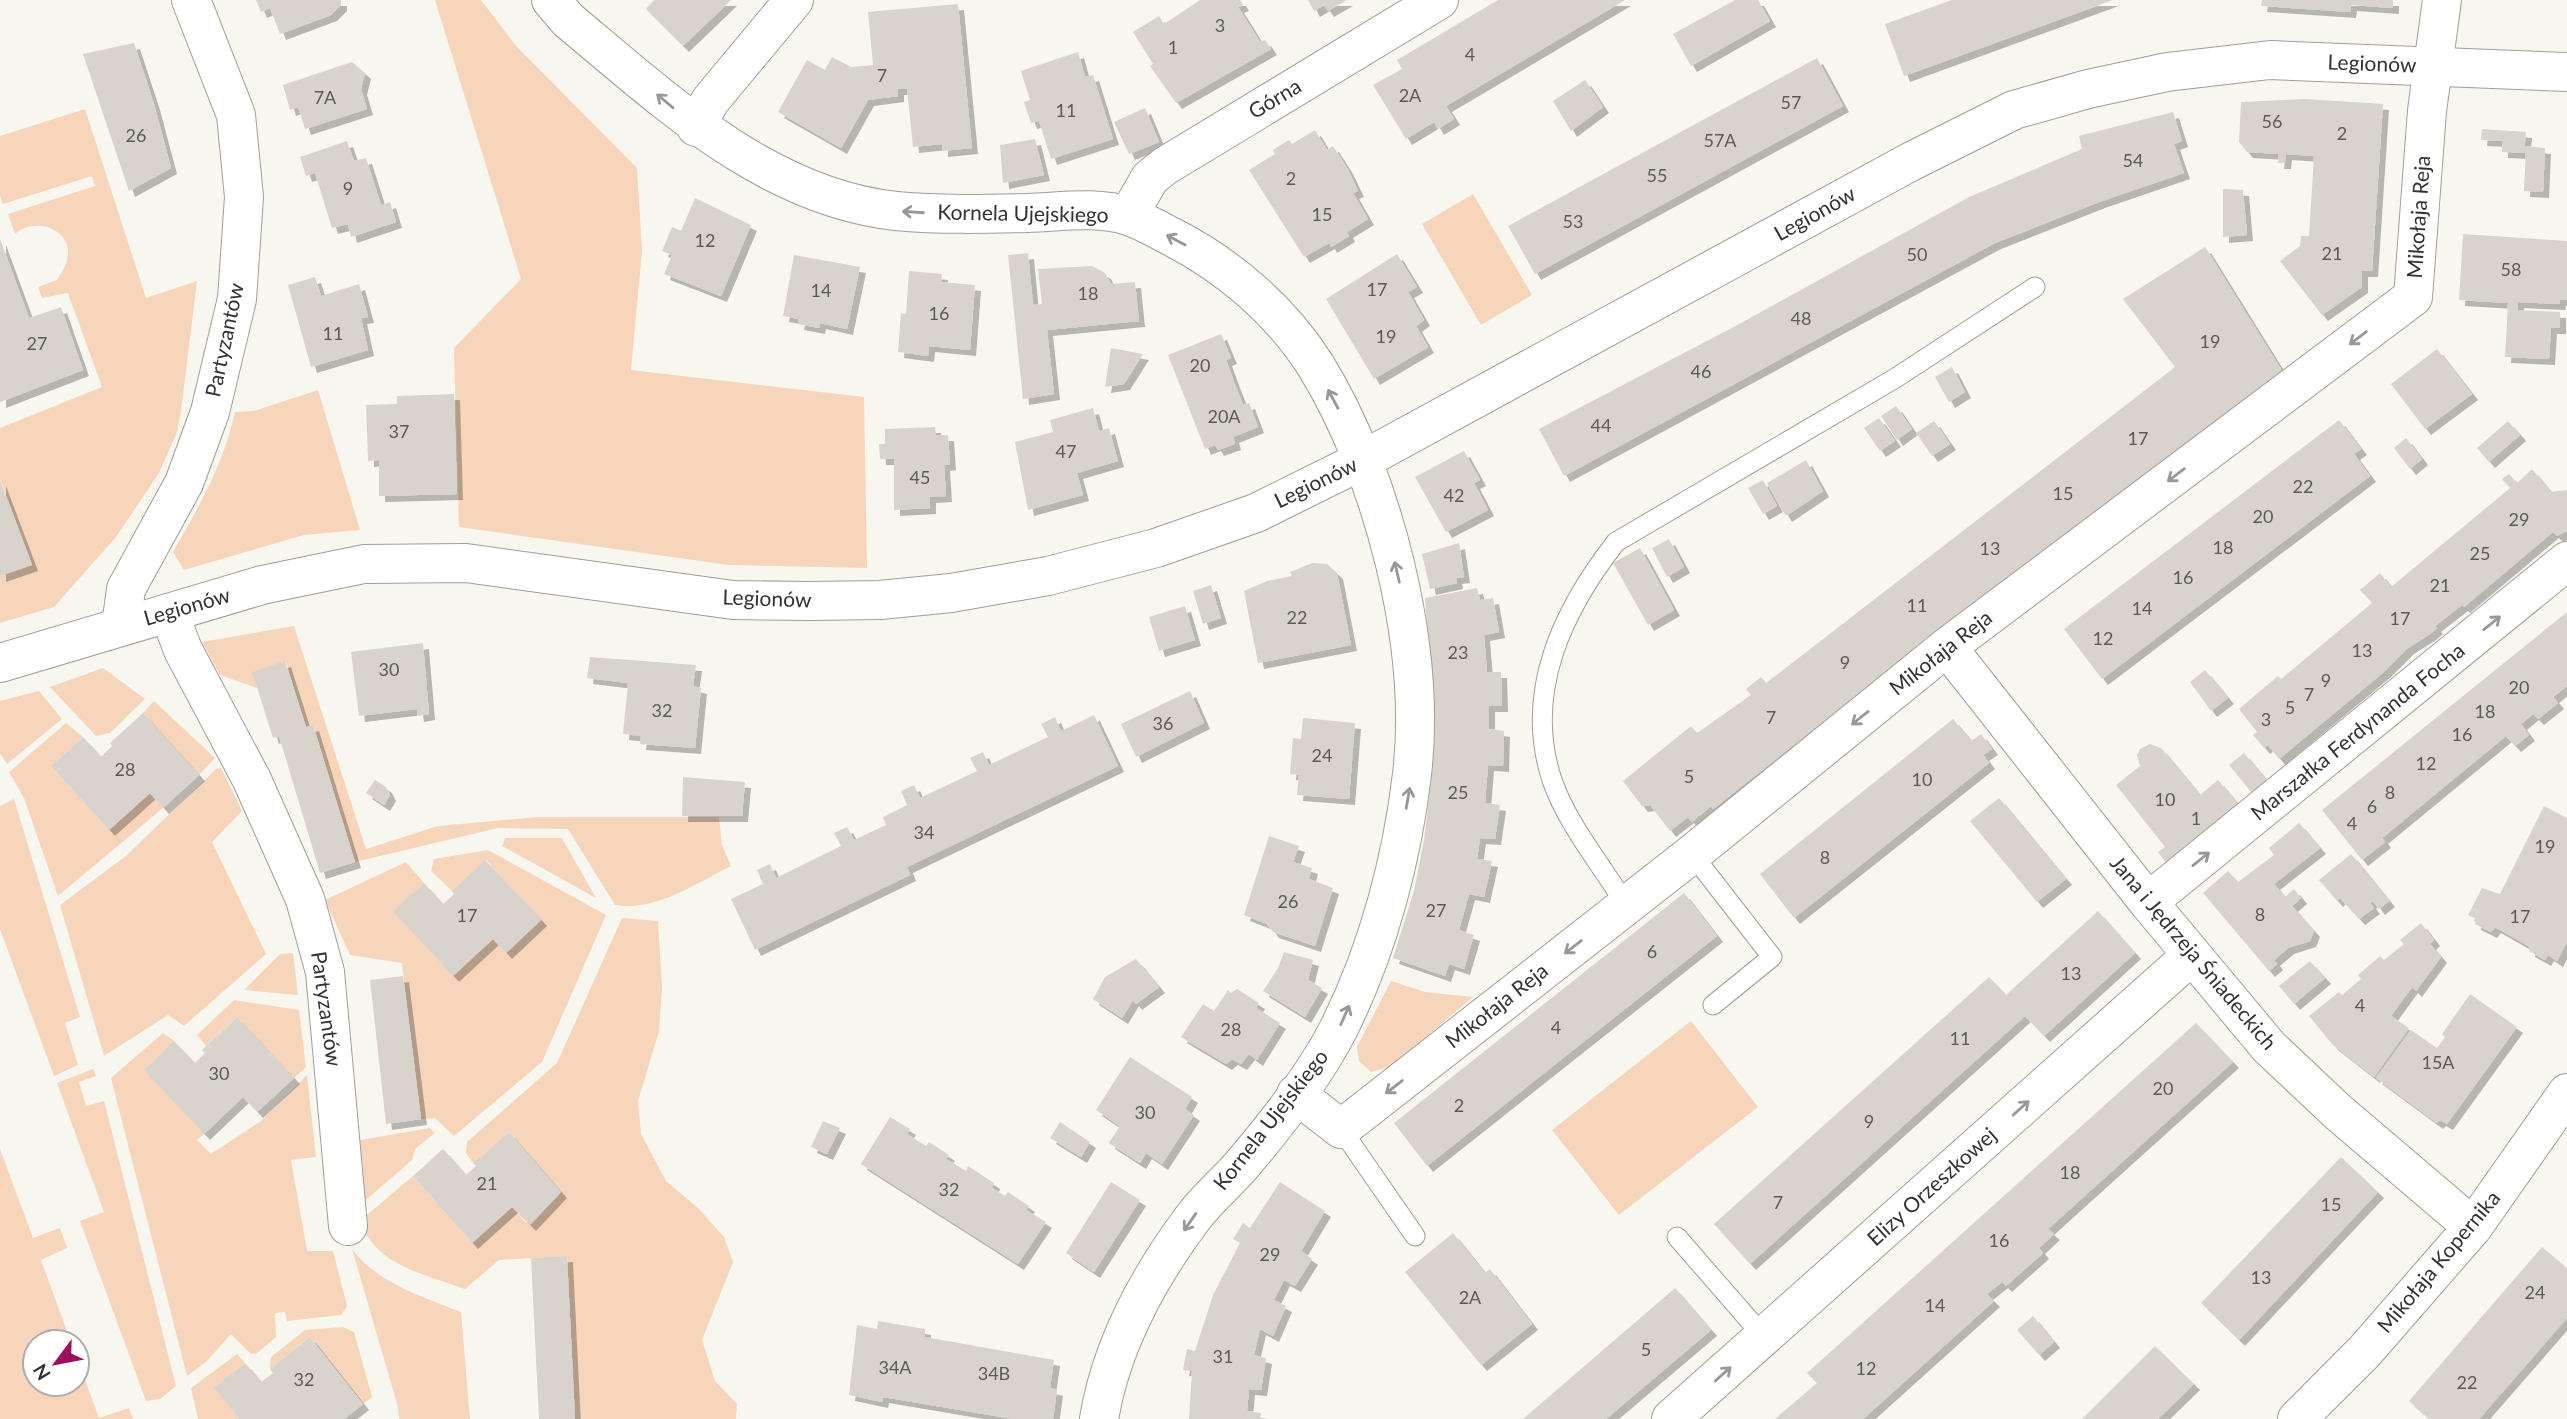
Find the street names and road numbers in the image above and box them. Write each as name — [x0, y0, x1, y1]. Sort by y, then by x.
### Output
street label: Legionów — [2327, 48, 2417, 77]
street label: Górna — [1243, 72, 1305, 123]
street label: Mikołaja Reja — [2401, 155, 2434, 279]
street label: Legionów — [1769, 180, 1860, 245]
street label: Kornela Ujejskiego — [937, 199, 1109, 226]
street label: Partyzantów — [199, 280, 248, 399]
street label: Legionów — [1270, 451, 1361, 512]
street label: Legionów — [140, 581, 233, 630]
street label: Legionów — [722, 583, 812, 612]
street label: Mikołaja Reja — [1884, 604, 1996, 700]
street label: Marszałka Ferdynanda Focha — [2245, 637, 2469, 825]
street label: Jana i Jędrzeja Śniadeckich — [2106, 850, 2283, 1054]
street label: Partyzantów — [307, 950, 348, 1068]
street label: Mikołaja Reja — [1440, 957, 1552, 1053]
street label: Kornela Ujejskiego — [1207, 1044, 1332, 1194]
street label: Elizy Orzeszkowej — [1861, 1121, 2001, 1250]
street label: Mikołaja Kopernika — [2371, 1185, 2504, 1337]

